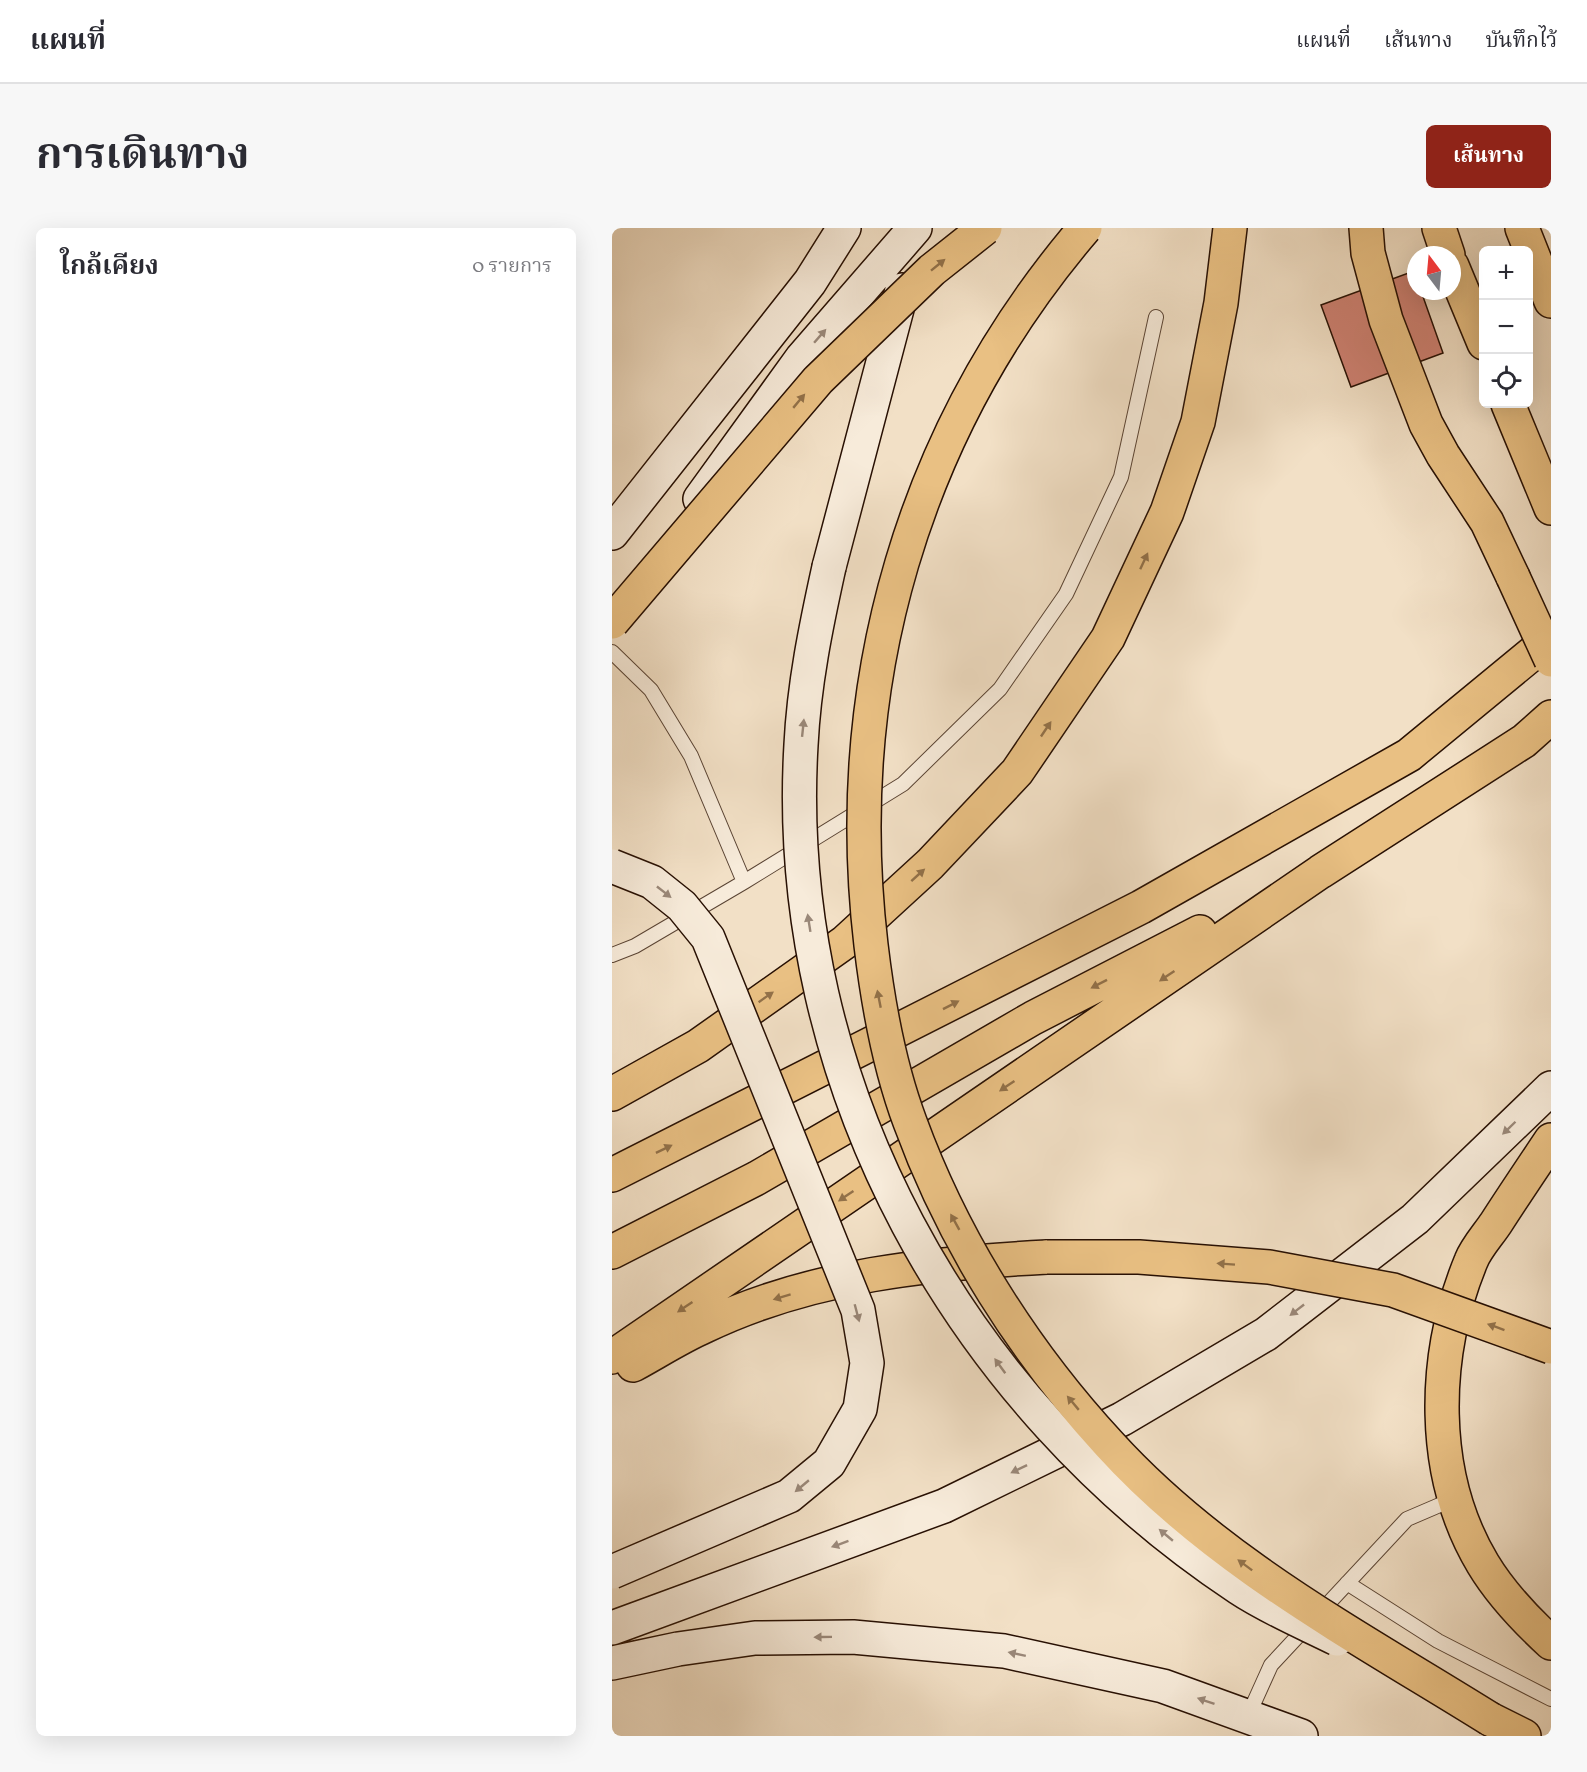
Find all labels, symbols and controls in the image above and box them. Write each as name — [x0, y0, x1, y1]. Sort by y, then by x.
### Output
text: แผนที่ — [30, 22, 106, 61]
text: แผนที่ — [1296, 27, 1351, 56]
text: เส้นทาง — [1384, 27, 1452, 56]
text: บันทึกไว้ — [1485, 27, 1557, 56]
button: เส้นทาง — [1426, 125, 1551, 188]
text: การเดินทาง — [36, 128, 249, 187]
north arrow — [1407, 246, 1461, 300]
map controls — [1479, 246, 1533, 408]
button: + — [1479, 246, 1533, 300]
text: ใกล้เคียง — [60, 249, 159, 285]
text: 0 รายการ — [472, 253, 552, 281]
one-way arrow — [931, 259, 946, 271]
button: − — [1479, 300, 1533, 354]
one-way arrow — [814, 329, 827, 344]
button: locate — [1479, 354, 1533, 408]
one-way arrow — [793, 393, 806, 409]
one-way arrow — [1139, 552, 1148, 569]
one-way arrow — [798, 719, 807, 738]
one-way arrow — [1040, 721, 1051, 737]
one-way arrow — [910, 869, 925, 882]
one-way arrow — [656, 885, 672, 898]
one-way arrow — [805, 913, 814, 932]
one-way arrow — [1160, 970, 1176, 982]
one-way arrow — [1090, 979, 1107, 989]
one-way arrow — [874, 989, 883, 1008]
one-way arrow — [759, 992, 774, 1004]
one-way arrow — [943, 1000, 960, 1010]
one-way arrow — [999, 1080, 1015, 1092]
one-way arrow — [1502, 1121, 1516, 1135]
one-way arrow — [656, 1145, 673, 1154]
one-way arrow — [837, 1191, 854, 1202]
one-way arrow — [950, 1213, 960, 1230]
one-way arrow — [1216, 1259, 1235, 1269]
one-way arrow — [773, 1293, 791, 1302]
one-way arrow — [677, 1301, 693, 1312]
one-way arrow — [1290, 1303, 1305, 1315]
one-way arrow — [853, 1304, 863, 1322]
one-way arrow — [1487, 1321, 1505, 1331]
one-way arrow — [994, 1359, 1006, 1375]
one-way arrow — [1066, 1395, 1080, 1410]
one-way arrow — [1011, 1464, 1028, 1474]
one-way arrow — [794, 1479, 810, 1492]
one-way arrow — [1158, 1528, 1174, 1541]
one-way arrow — [830, 1539, 848, 1549]
one-way arrow — [1237, 1559, 1253, 1571]
one-way arrow — [814, 1632, 833, 1642]
one-way arrow — [1008, 1649, 1027, 1659]
one-way arrow — [1197, 1696, 1215, 1706]

